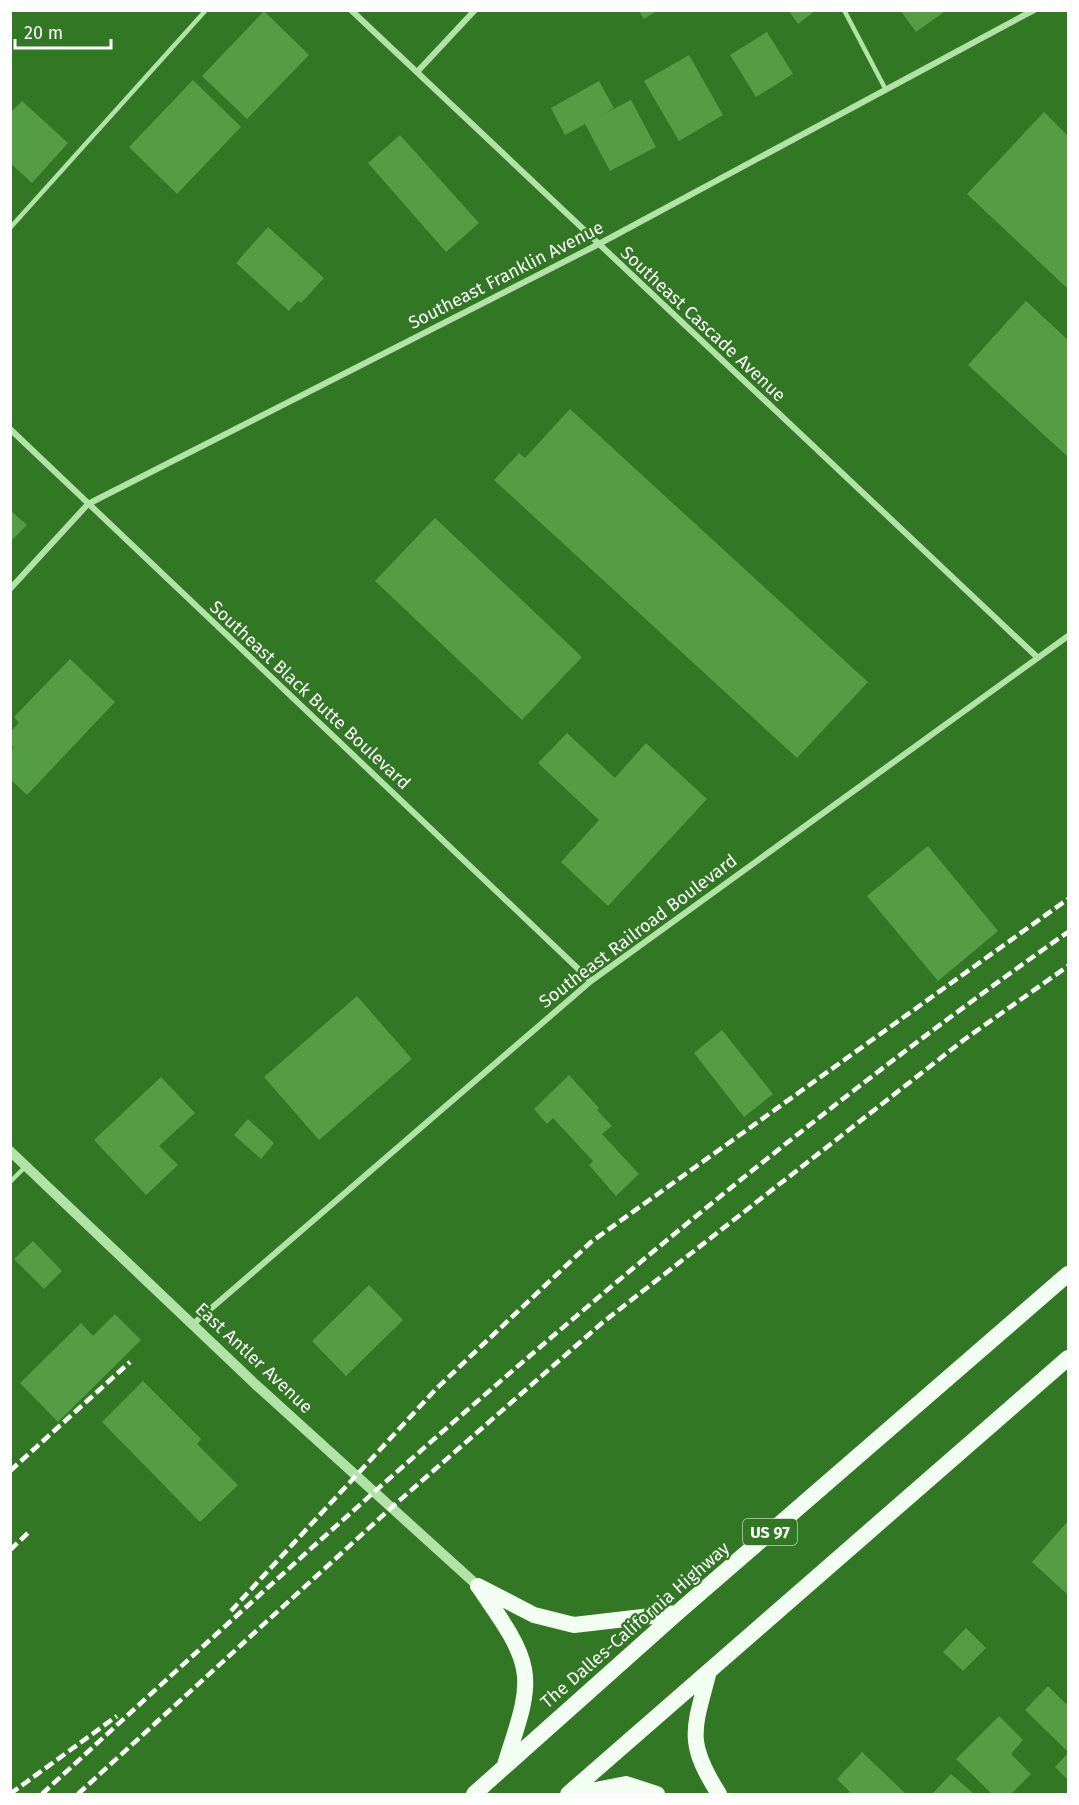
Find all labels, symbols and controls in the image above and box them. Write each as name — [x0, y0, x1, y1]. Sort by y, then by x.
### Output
scale bar — [15, 12, 111, 50]
text: 20 m — [24, 22, 63, 44]
street label: Southeast Franklin Avenue — [405, 216, 607, 334]
street label: Southeast Cascade Avenue — [616, 242, 790, 406]
street label: Southeast Black Butte Boulevard — [205, 596, 415, 794]
street label: Southeast Railroad Boulevard — [535, 849, 741, 1013]
street label: East Antler Avenue — [191, 1298, 317, 1418]
road number: US 97 — [743, 1519, 797, 1545]
street label: The Dalles-California Highway — [536, 1537, 734, 1713]

